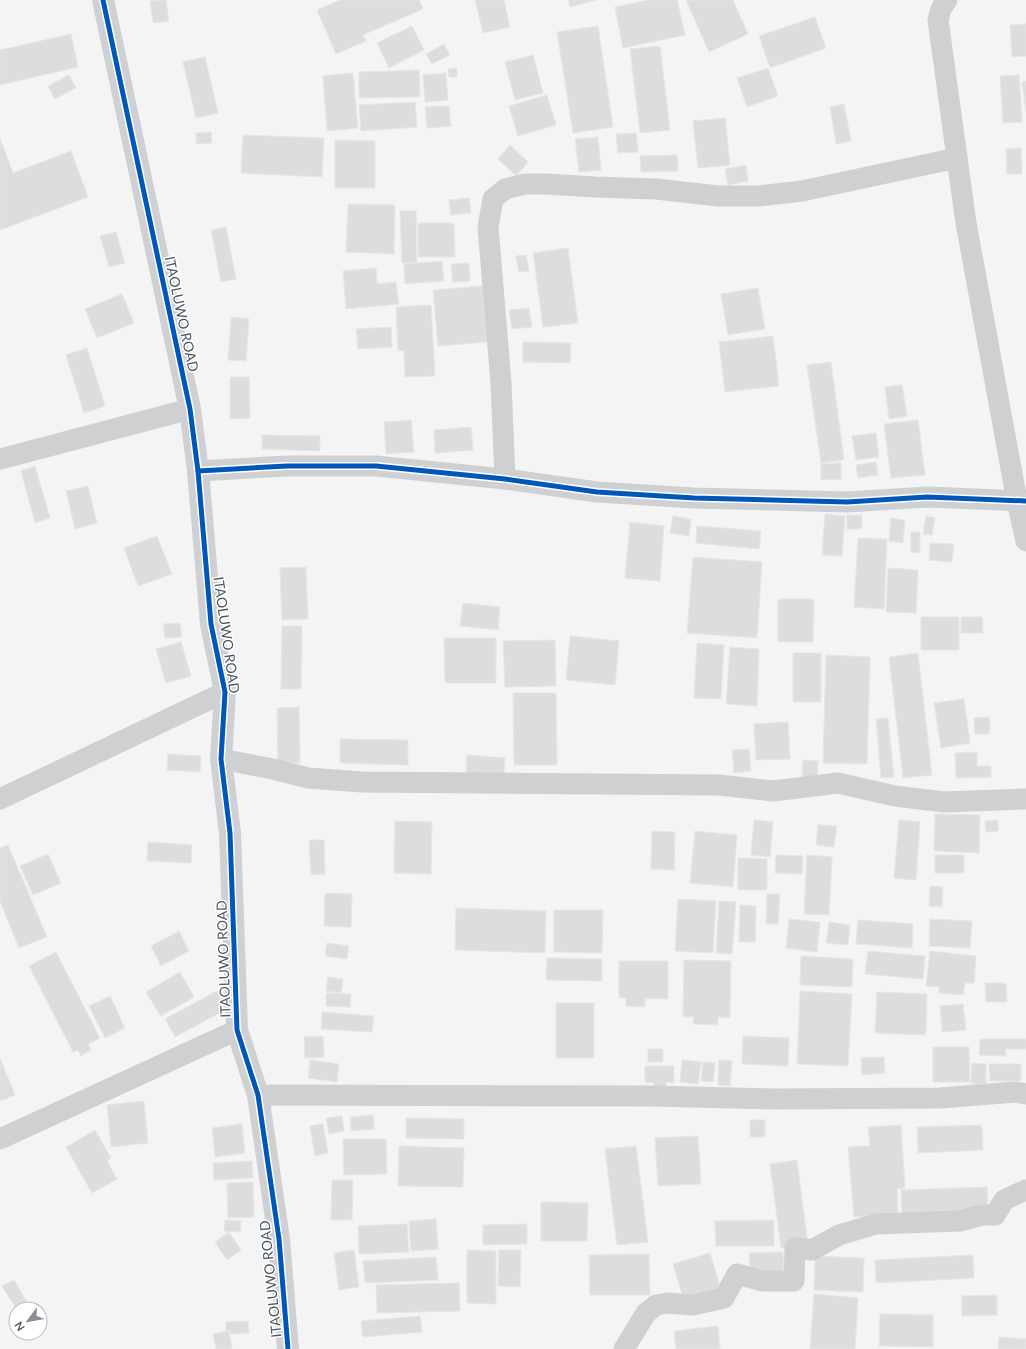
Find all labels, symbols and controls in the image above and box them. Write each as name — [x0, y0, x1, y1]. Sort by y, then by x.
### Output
street label: ITAOLUWO ROAD — [161, 255, 203, 373]
street label: ITAOLUWO ROAD — [210, 576, 244, 694]
street label: ITAOLUWO ROAD — [212, 900, 234, 1018]
street label: ITAOLUWO ROAD — [255, 1220, 285, 1338]
north arrow — [8, 1301, 48, 1341]
text: N — [11, 1320, 27, 1334]

